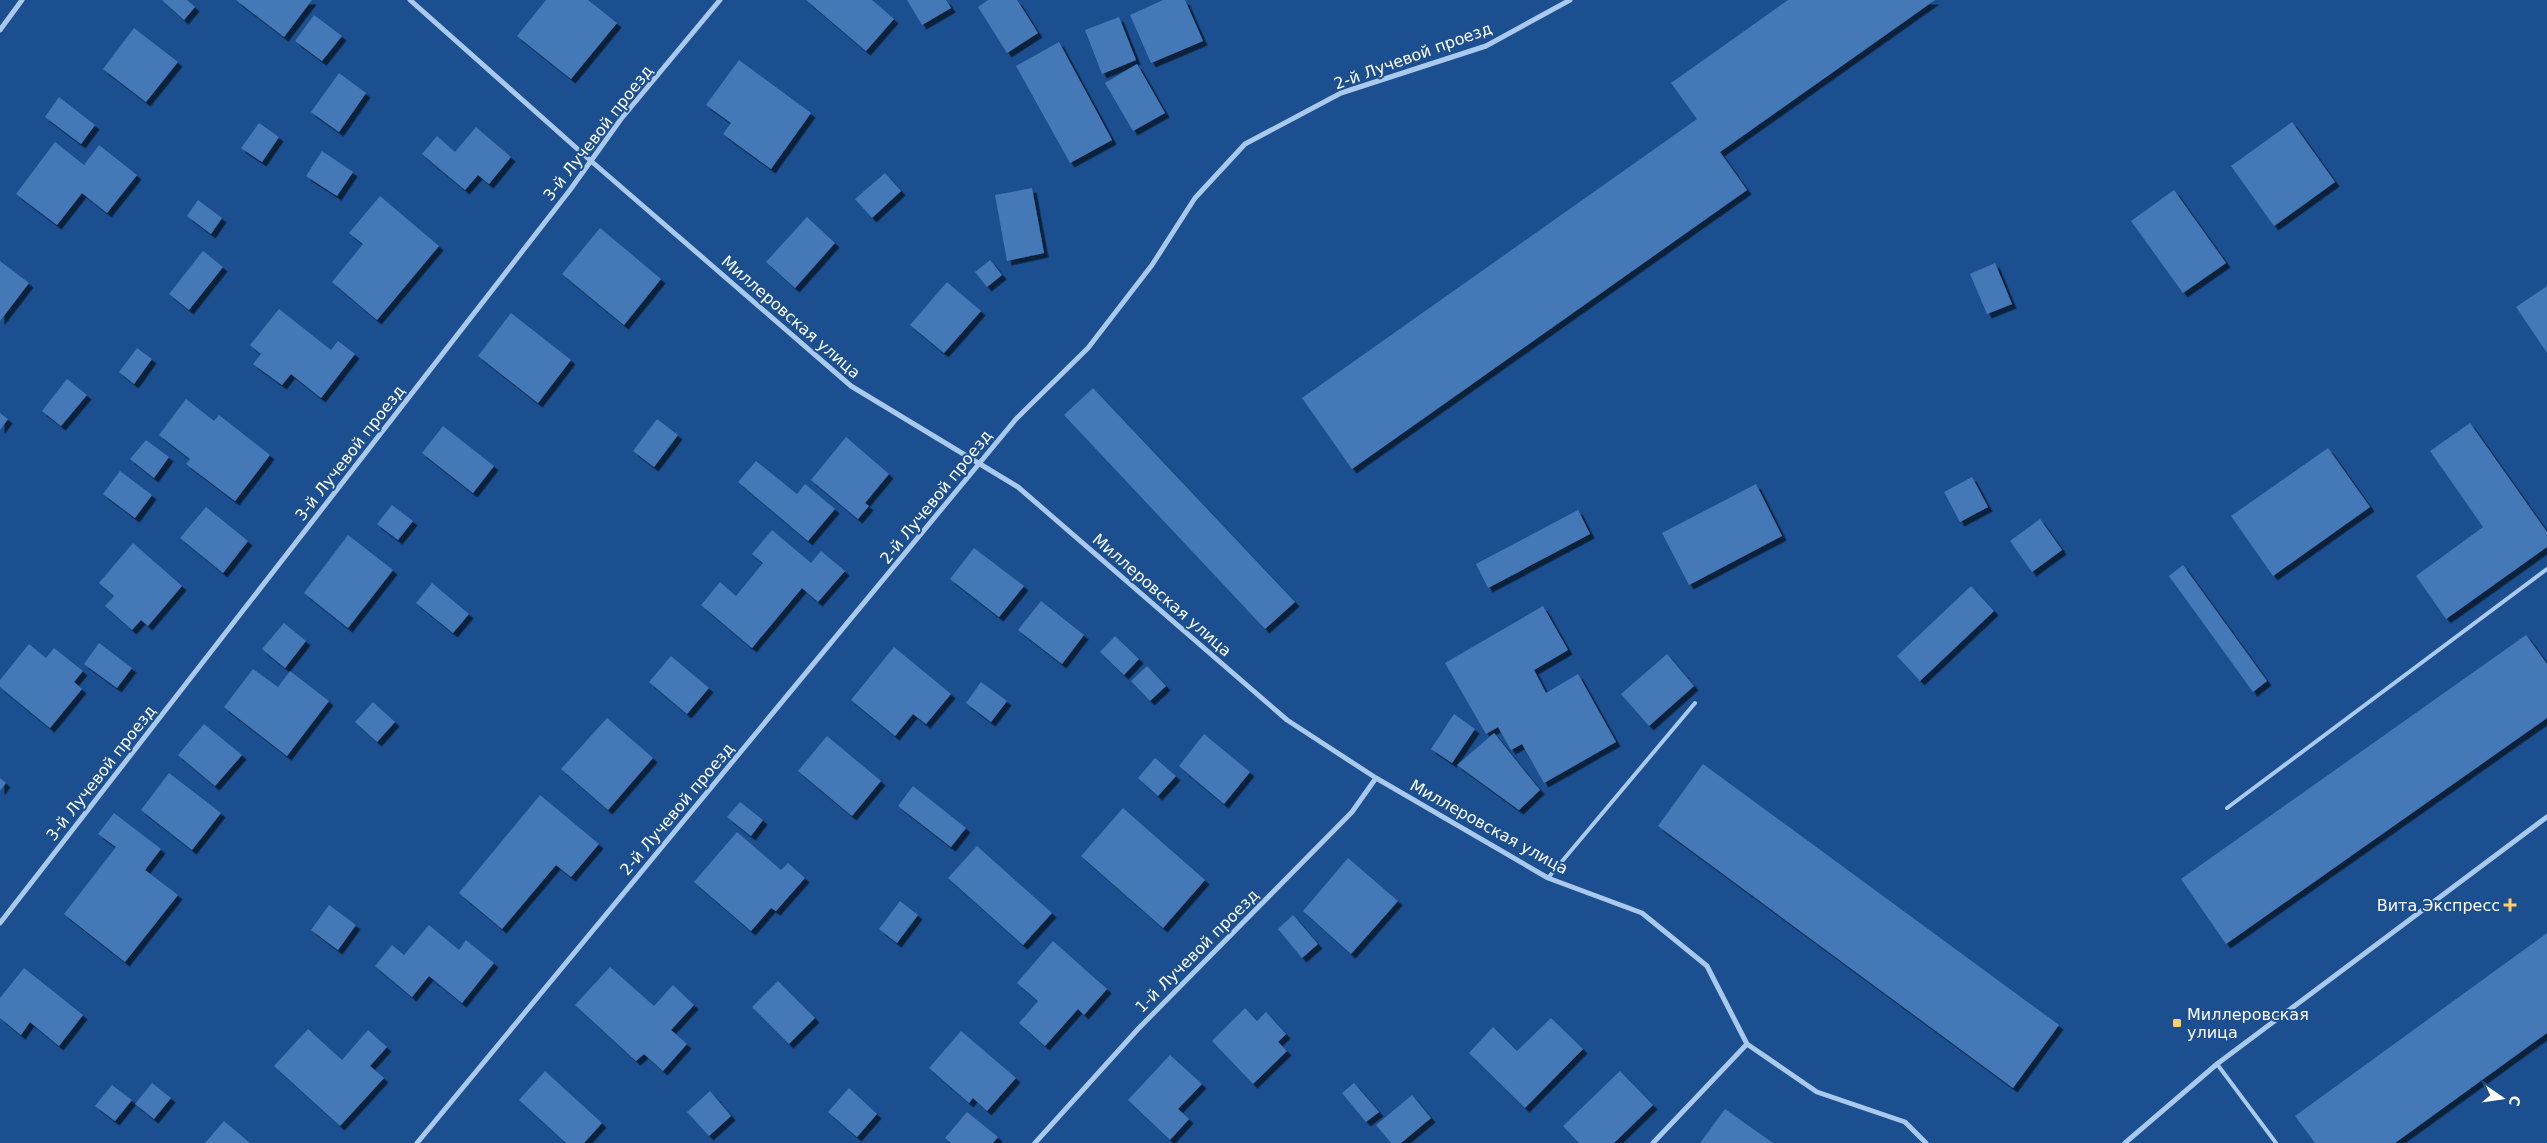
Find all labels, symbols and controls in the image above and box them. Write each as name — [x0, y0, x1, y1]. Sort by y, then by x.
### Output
street label: 2-й Лучевой проезд — [1331, 19, 1495, 93]
street label: 3-й Лучевой проезд — [539, 61, 657, 205]
street label: Миллеровская улица — [718, 252, 864, 382]
street label: 3-й Лучевой проезд — [291, 381, 409, 525]
street label: 2-й Лучевой проезд — [876, 426, 996, 568]
street label: Миллеровская улица — [1089, 530, 1235, 660]
street label: 3-й Лучевой проезд — [42, 701, 160, 845]
street label: 2-й Лучевой проезд — [616, 739, 738, 879]
street label: Миллеровская улица — [1407, 776, 1571, 878]
street label: 1-й Лучевой проезд — [1131, 885, 1263, 1017]
place label: Вита Экспресс — [2377, 896, 2500, 915]
marker: Вита Экспресс — [2504, 899, 2516, 911]
place label: Миллеровская улица — [2187, 1005, 2309, 1042]
marker: Миллеровская улица — [2171, 1017, 2183, 1029]
north arrow — [2477, 1073, 2527, 1123]
text: С — [2506, 1094, 2524, 1108]

